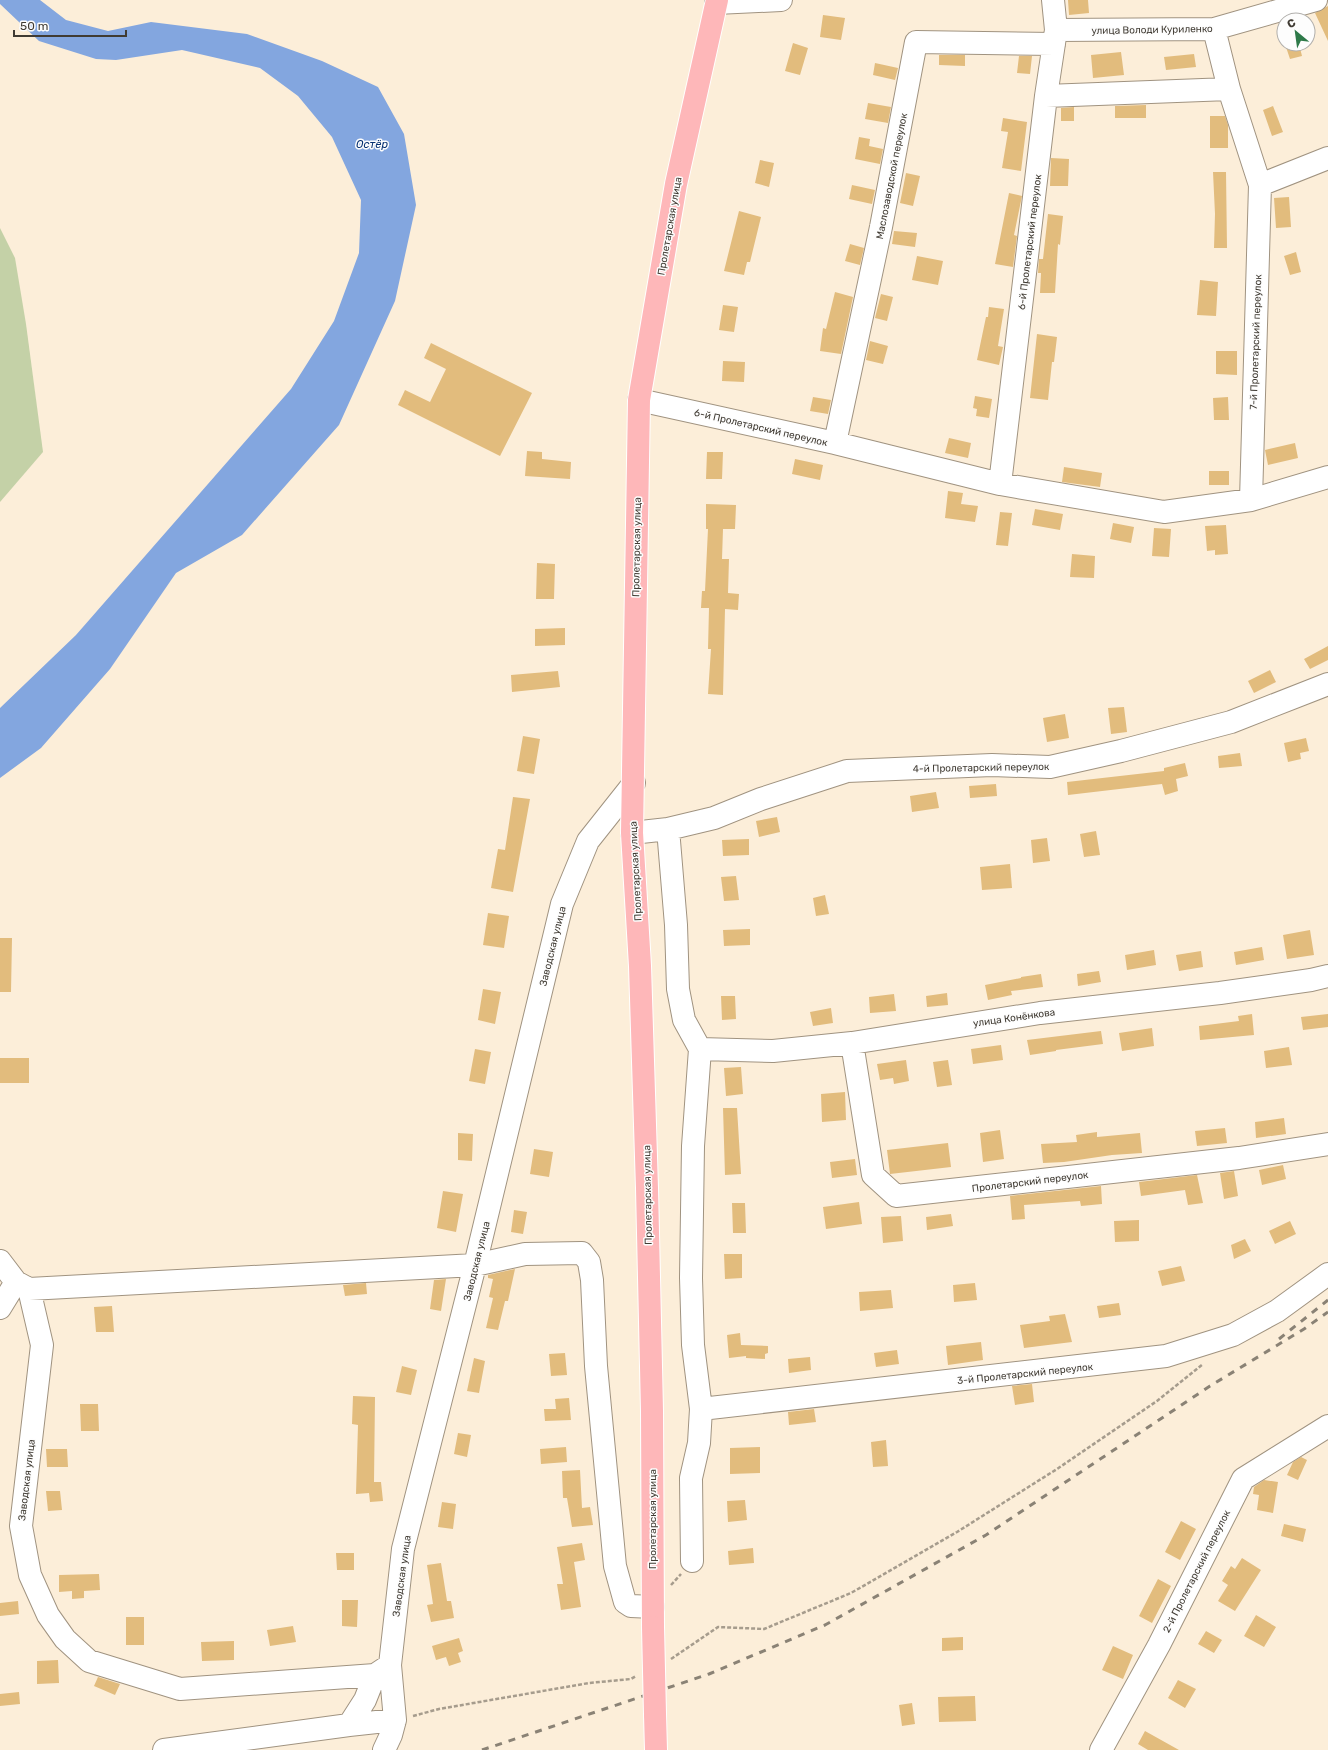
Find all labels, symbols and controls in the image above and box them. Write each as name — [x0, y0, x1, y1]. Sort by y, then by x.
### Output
scale bar — [14, 12, 126, 38]
north arrow — [1276, 12, 1316, 52]
text: С — [1285, 16, 1298, 31]
text: 50 m — [20, 19, 48, 33]
street label: улица Володи Куриленко — [1091, 23, 1213, 37]
street label: Маслозаводской переулок — [874, 111, 910, 240]
water label: Остёр — [356, 138, 388, 151]
street label: 6-й Пролетарский переулок — [1016, 173, 1044, 311]
street label: Пролетарская улица — [655, 176, 685, 276]
street label: 7-й Пролетарский переулок — [1248, 274, 1264, 410]
street label: 6-й Пролетарский переулок — [693, 407, 829, 449]
street label: Пролетарская улица — [630, 497, 644, 597]
street label: 4-й Пролетарский переулок — [913, 761, 1050, 775]
street label: Пролетарская улица — [627, 821, 645, 921]
street label: Заводская улица — [537, 905, 569, 988]
street label: улица Конёнкова — [972, 1006, 1056, 1030]
street label: Пролетарская улица — [641, 1145, 655, 1245]
street label: Пролетарский переулок — [971, 1169, 1090, 1195]
street label: Заводская улица — [461, 1220, 493, 1303]
street label: 3-й Пролетарский переулок — [957, 1361, 1094, 1387]
street label: Заводская улица — [16, 1439, 38, 1522]
street label: Пролетарская улица — [647, 1469, 659, 1569]
street label: 2-й Пролетарский переулок — [1161, 1507, 1233, 1635]
street label: Заводская улица — [390, 1535, 414, 1618]

